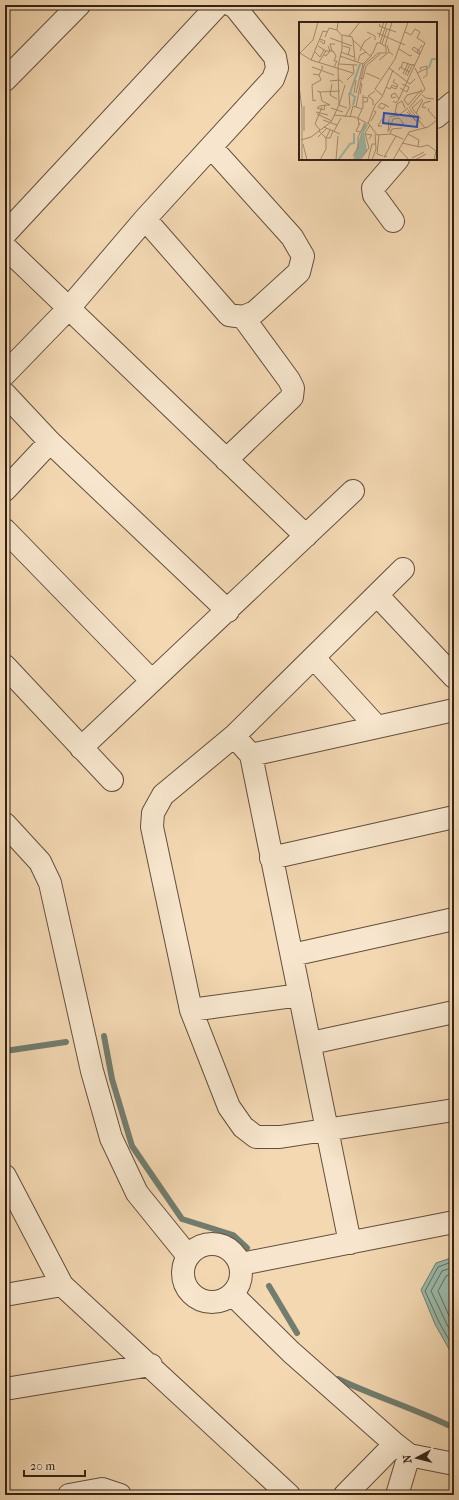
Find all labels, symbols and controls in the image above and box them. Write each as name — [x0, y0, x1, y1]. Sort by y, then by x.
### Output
inset map — [299, 22, 437, 160]
north arrow — [397, 1438, 437, 1478]
scale bar — [24, 1452, 85, 1478]
text: N — [401, 1454, 415, 1464]
text: 20 m — [30, 1459, 55, 1473]

